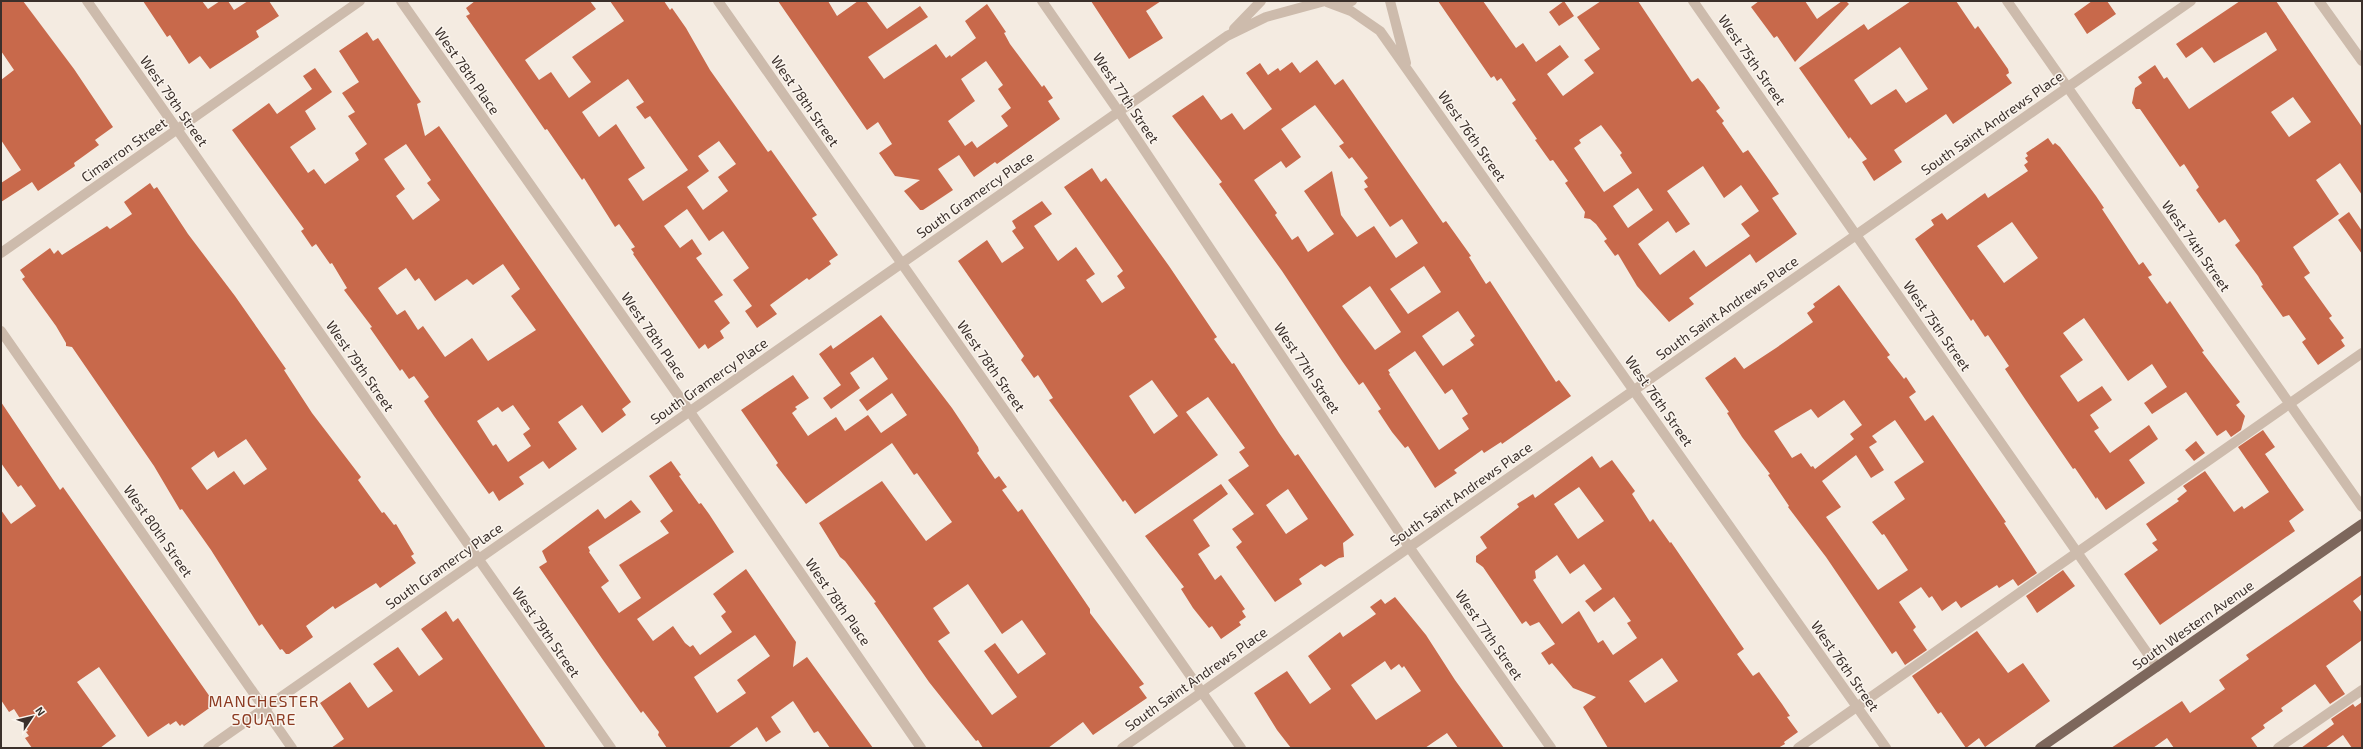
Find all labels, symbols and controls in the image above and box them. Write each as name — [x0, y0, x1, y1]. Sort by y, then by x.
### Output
street label: West 75th Street — [1715, 11, 1790, 108]
street label: West 78th Place — [431, 24, 504, 118]
street label: West 77th Street — [1090, 49, 1163, 146]
street label: West 79th Street — [137, 52, 212, 149]
street label: West 78th Street — [768, 52, 843, 150]
street label: South Saint Andrews Place — [1917, 67, 2066, 178]
street label: West 76th Street — [1435, 87, 1510, 184]
street label: Cimarron Street — [78, 114, 170, 185]
street label: South Gramercy Place — [913, 148, 1037, 241]
street label: West 74th Street — [2159, 197, 2234, 295]
street label: South Saint Andrews Place — [1652, 252, 1801, 363]
street label: West 75th Street — [1900, 277, 1975, 374]
street label: West 78th Place — [618, 289, 691, 383]
street label: West 79th Street — [323, 317, 398, 414]
street label: West 78th Street — [954, 317, 1029, 415]
street label: West 77th Street — [1271, 319, 1344, 416]
street label: South Gramercy Place — [647, 334, 771, 427]
street label: West 76th Street — [1622, 352, 1697, 449]
street label: South Saint Andrews Place — [1386, 438, 1535, 549]
street label: West 80th Street — [120, 481, 197, 580]
street label: South Gramercy Place — [382, 519, 506, 612]
street label: West 78th Place — [802, 555, 875, 649]
street label: South Western Avenue — [2129, 576, 2257, 673]
street label: West 79th Street — [509, 583, 584, 680]
street label: West 77th Street — [1452, 586, 1527, 683]
street label: West 76th Street — [1808, 617, 1883, 714]
street label: South Saint Andrews Place — [1121, 623, 1270, 734]
district label: MANCHESTER SQUARE — [208, 691, 320, 729]
north arrow — [12, 697, 52, 737]
text: N — [33, 704, 48, 718]

